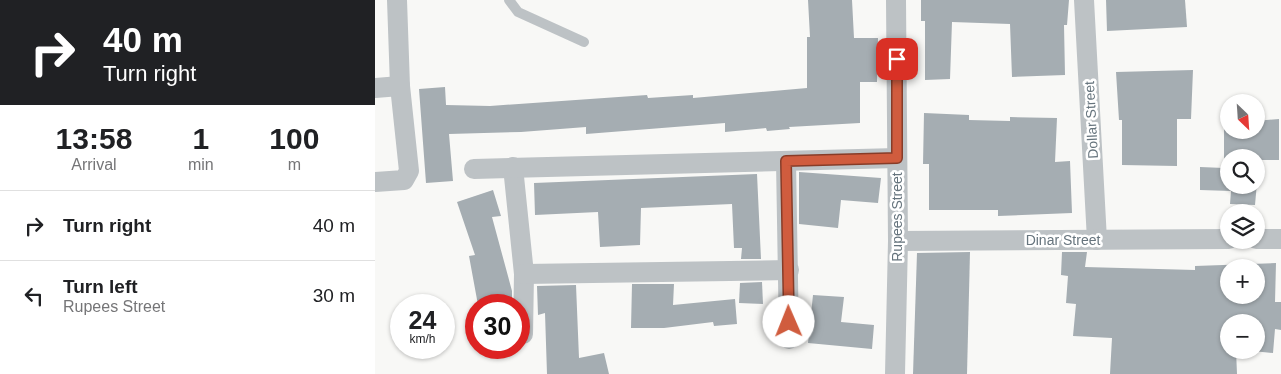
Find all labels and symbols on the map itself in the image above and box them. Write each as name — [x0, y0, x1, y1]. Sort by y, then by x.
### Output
pin — [876, 38, 918, 80]
street label: Dollar Street — [1081, 81, 1101, 159]
north arrow — [1220, 94, 1265, 139]
street label: Rupees Street — [889, 172, 905, 262]
street label: Dinar Street — [1026, 232, 1100, 248]
speed limit sign: 30 — [465, 294, 530, 359]
position arrow — [762, 295, 814, 347]

